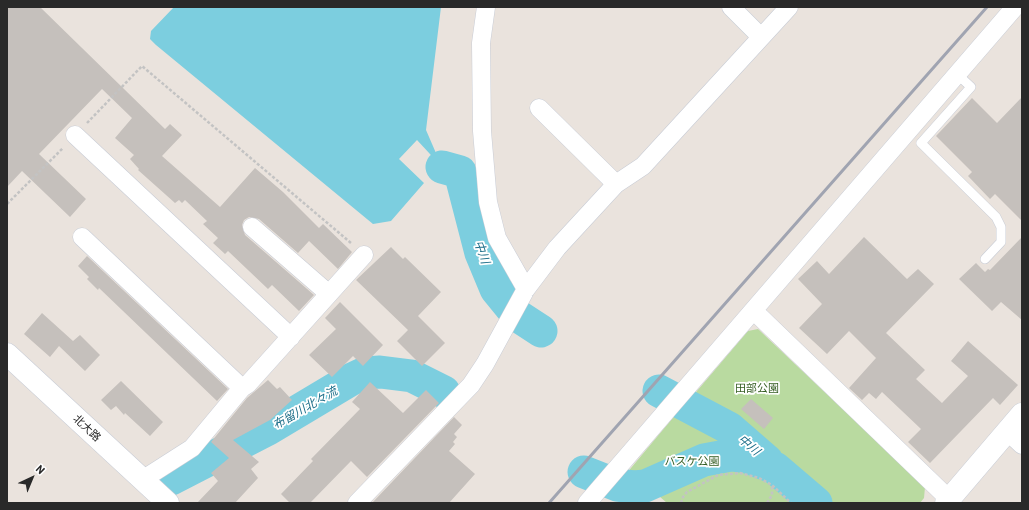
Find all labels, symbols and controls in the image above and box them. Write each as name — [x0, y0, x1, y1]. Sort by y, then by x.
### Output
water label: 中川 — [471, 238, 493, 266]
park label: 田部公園 — [735, 381, 779, 395]
water label: 布留川北々流 — [270, 384, 340, 432]
street label: 北大路 — [70, 412, 104, 444]
water label: 中川 — [735, 432, 763, 458]
park label: バスケ公園 — [665, 454, 719, 468]
north arrow — [12, 458, 52, 498]
text: N — [34, 462, 48, 476]

